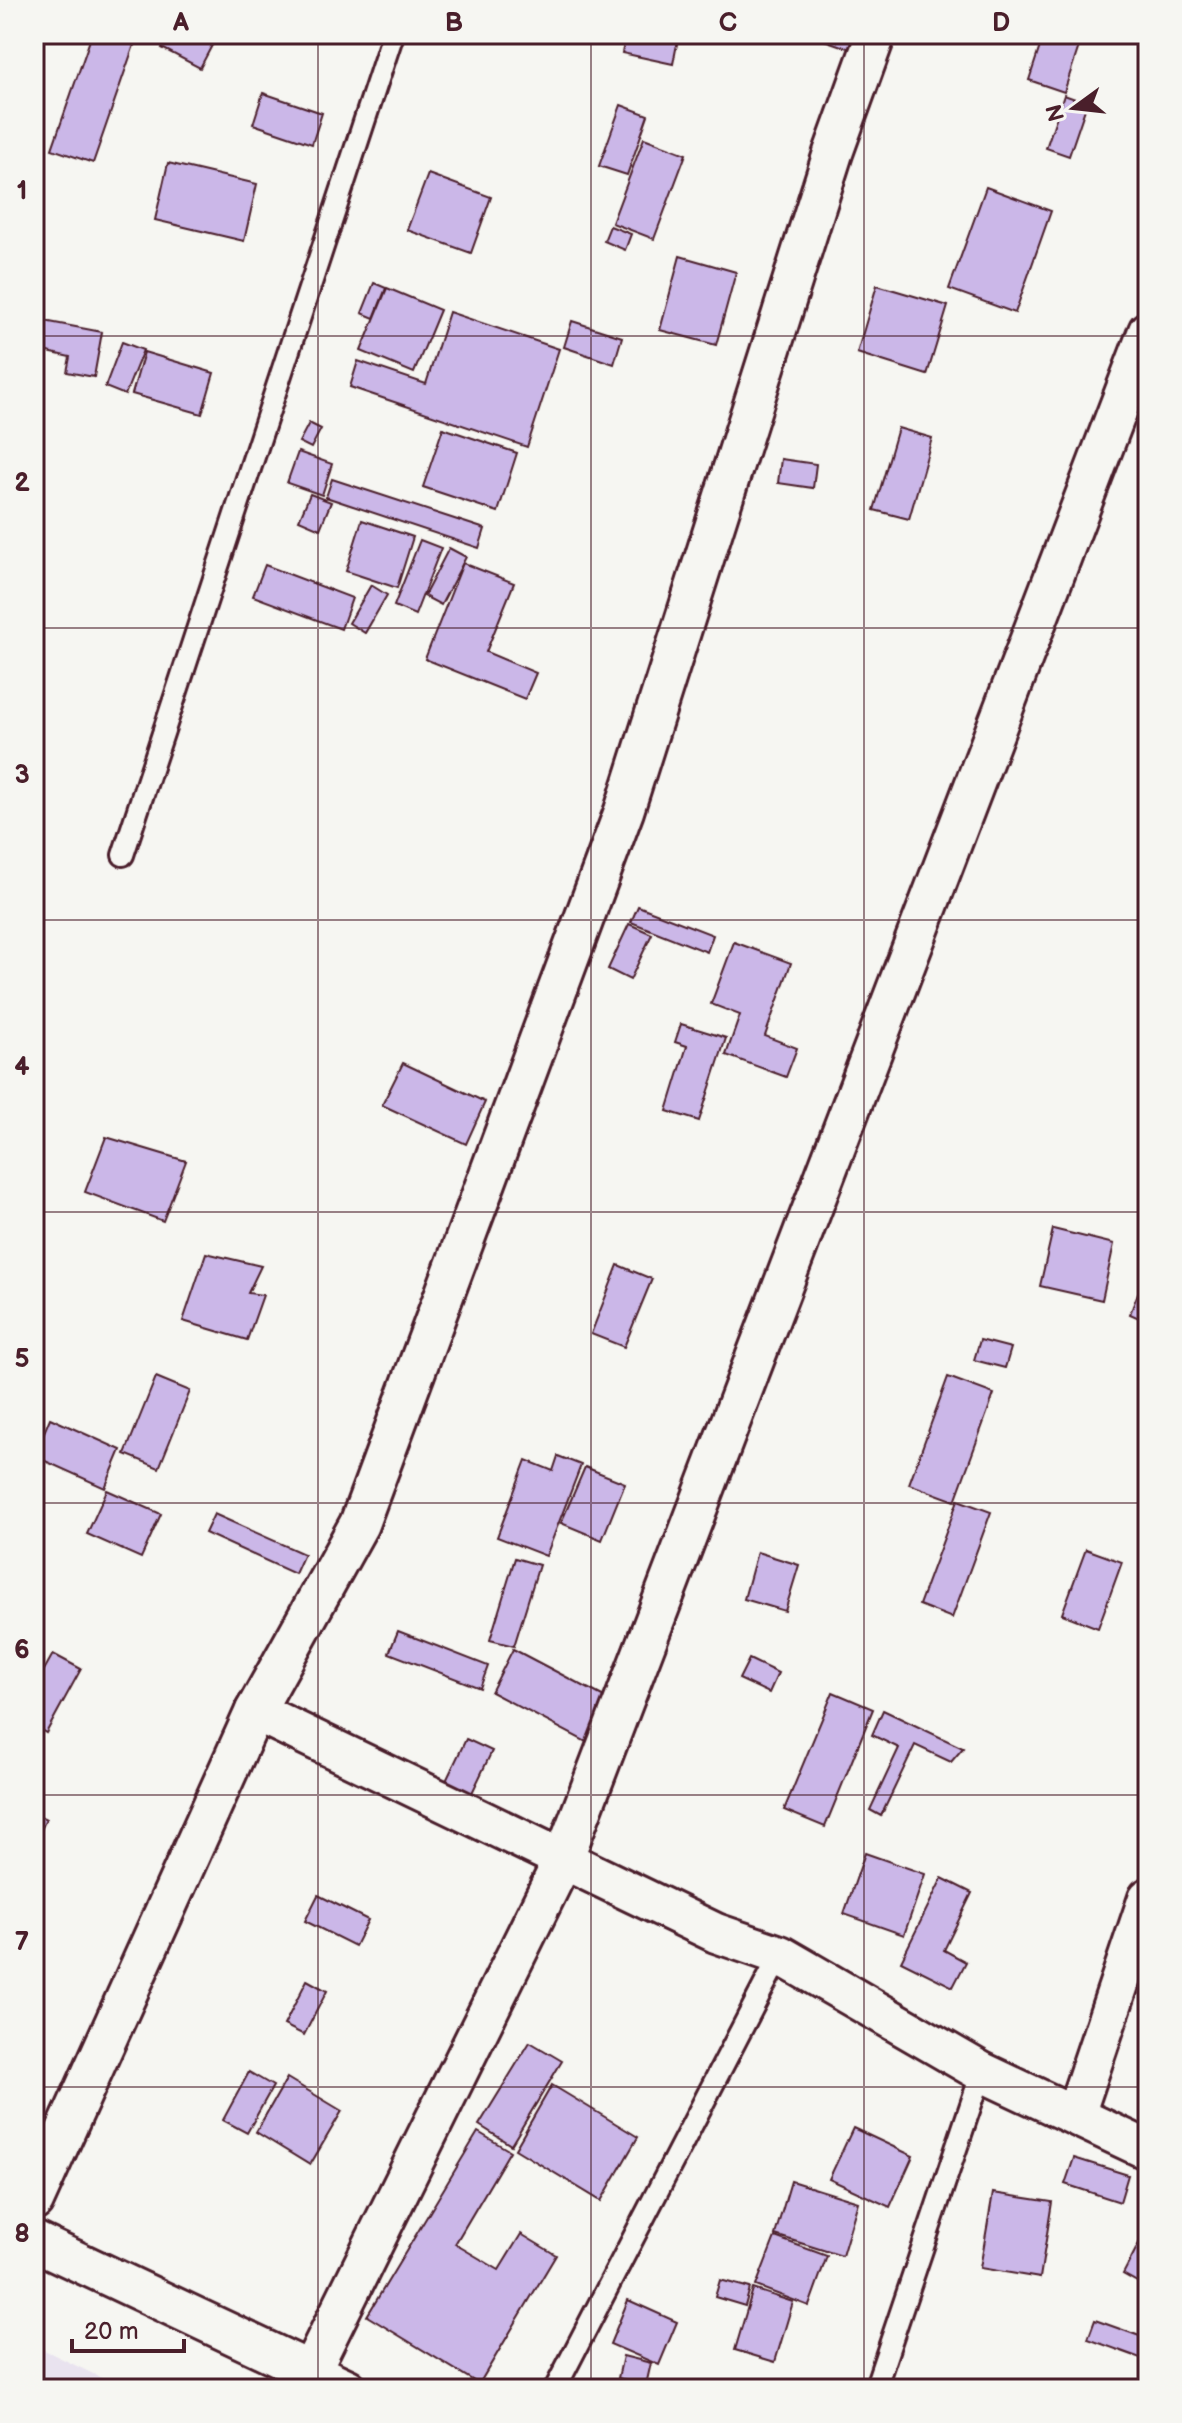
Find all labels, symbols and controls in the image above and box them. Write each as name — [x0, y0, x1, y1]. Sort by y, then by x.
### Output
text: A — [172, 8, 189, 39]
text: B — [445, 8, 463, 39]
text: C — [719, 8, 737, 39]
text: D — [992, 8, 1010, 39]
north arrow — [1034, 68, 1114, 148]
text: N — [1041, 101, 1071, 124]
text: 1 — [17, 176, 27, 207]
text: 2 — [14, 468, 30, 499]
text: 3 — [14, 760, 30, 791]
text: 4 — [14, 1052, 30, 1083]
text: 5 — [14, 1344, 30, 1375]
text: 6 — [14, 1635, 30, 1666]
text: 7 — [15, 1927, 29, 1958]
text: 8 — [14, 2219, 30, 2250]
scale bar — [72, 2303, 184, 2353]
text: 20 m — [84, 2317, 139, 2346]

